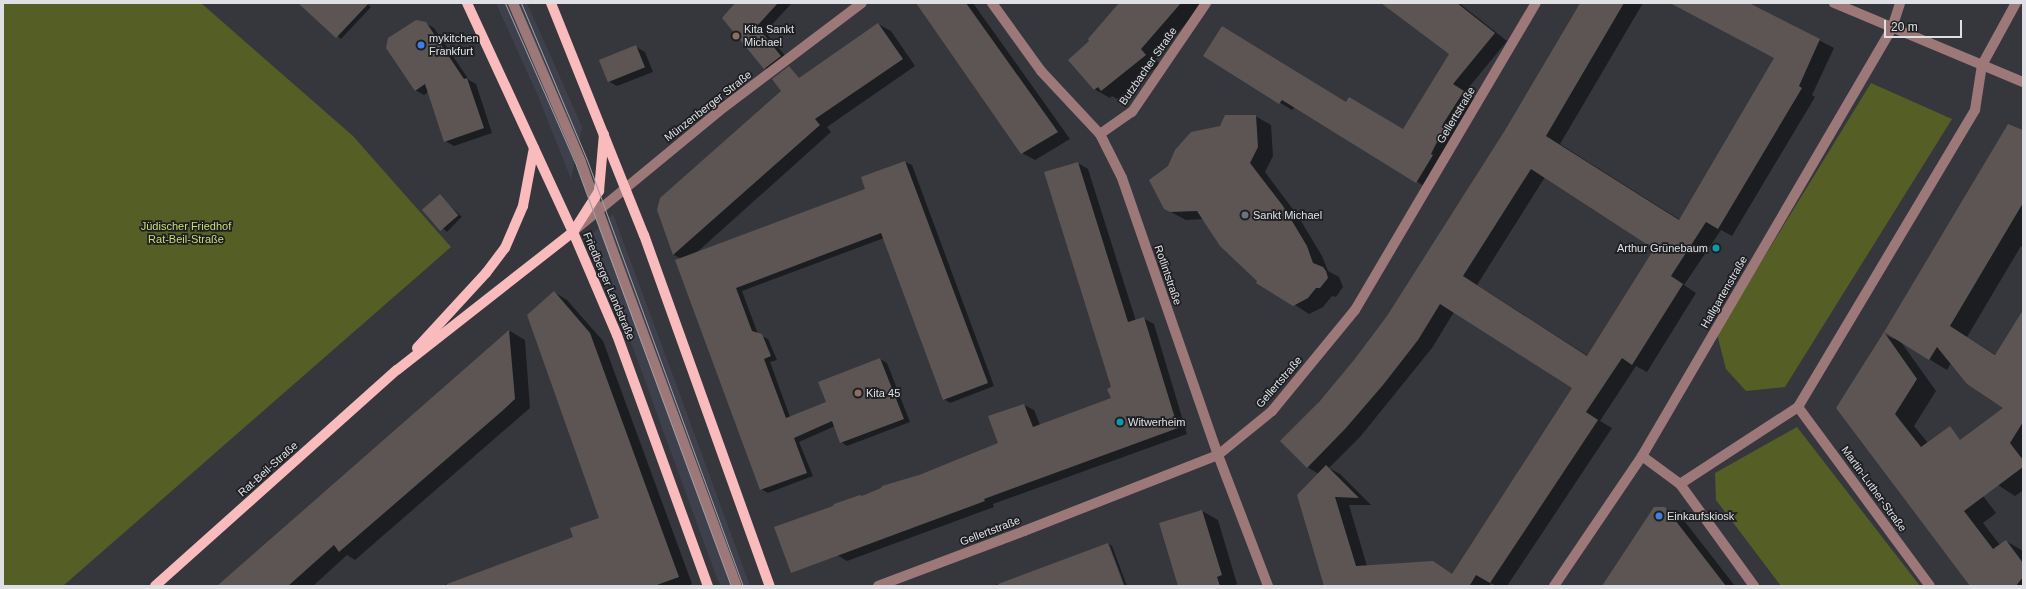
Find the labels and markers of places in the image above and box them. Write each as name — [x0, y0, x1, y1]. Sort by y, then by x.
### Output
place label: Kita Sankt Michael — [744, 23, 794, 49]
marker: Kita Sankt Michael — [731, 31, 741, 41]
place label: mykitchen Frankfurt — [429, 32, 479, 58]
marker: mykitchen Frankfurt — [416, 40, 426, 50]
place label: Sankt Michael — [1253, 208, 1322, 222]
marker: Sankt Michael — [1240, 210, 1250, 220]
place label: Arthur Grünebaum — [1617, 241, 1708, 255]
marker: Arthur Grünebaum — [1711, 243, 1721, 253]
place label: Kita 45 — [866, 386, 900, 400]
marker: Kita 45 — [853, 388, 863, 398]
place label: Witwerheim — [1128, 415, 1185, 429]
marker: Witwerheim — [1115, 417, 1125, 427]
place label: Einkaufskiosk — [1667, 509, 1734, 523]
marker: Einkaufskiosk — [1654, 511, 1664, 521]

